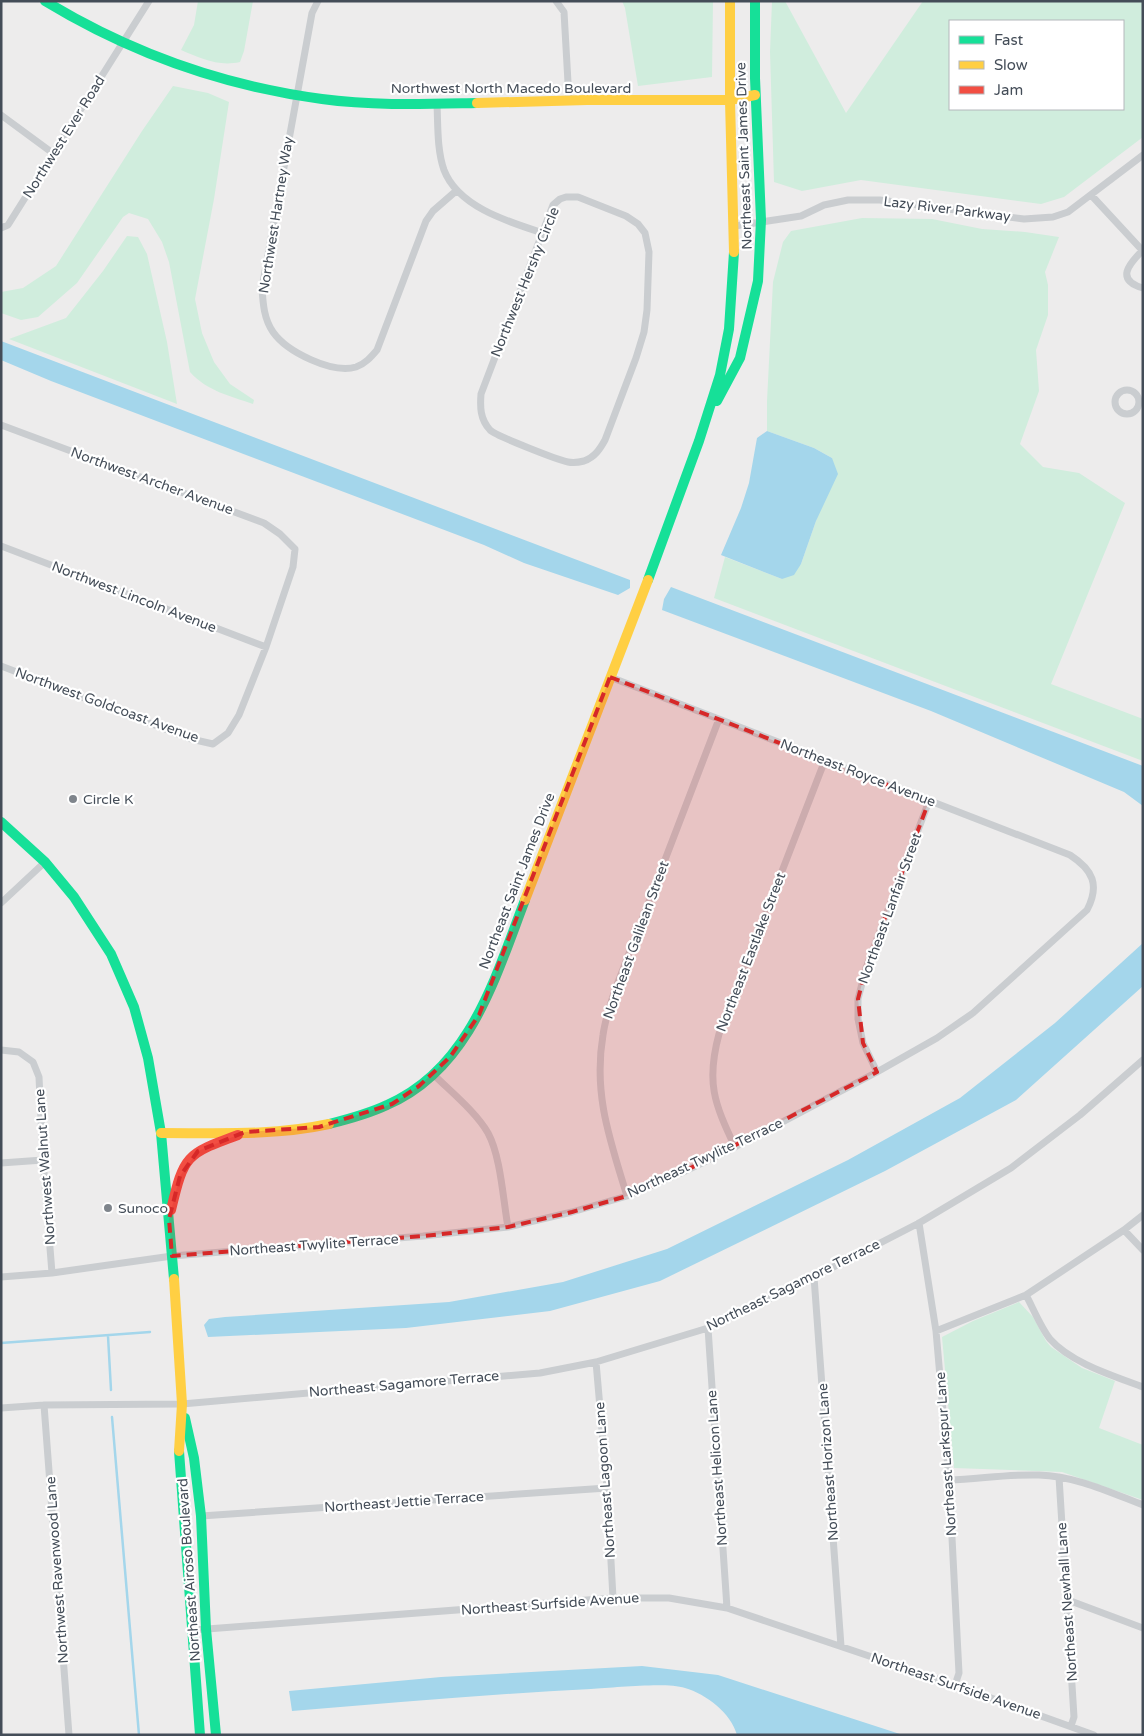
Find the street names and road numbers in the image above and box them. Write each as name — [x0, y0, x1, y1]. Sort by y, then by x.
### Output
street label: Northeast Saint James Drive — [732, 62, 756, 250]
street label: Northwest Ever Road — [19, 73, 109, 201]
street label: Northwest North Macedo Boulevard — [391, 80, 631, 97]
street label: Northwest Hartney Way — [255, 135, 297, 295]
street label: Lazy River Parkway — [882, 193, 1012, 225]
street label: Northwest Hershy Circle — [487, 204, 563, 360]
street label: Northwest Archer Avenue — [68, 444, 236, 518]
street label: Northwest Lincoln Avenue — [49, 558, 219, 636]
street label: Northwest Goldcoast Avenue — [13, 664, 201, 746]
street label: Northeast Royce Avenue — [778, 735, 938, 811]
street label: Northeast Saint James Drive — [475, 790, 559, 972]
street label: Northeast Lanfair Street — [855, 829, 926, 986]
street label: Northeast Galilean Street — [599, 858, 673, 1021]
street label: Northeast Eastlake Street — [713, 869, 790, 1034]
street label: Northwest Walnut Lane — [31, 1088, 59, 1246]
street label: Northeast Twylite Terrace — [625, 1114, 786, 1202]
street label: Northeast Twylite Terrace — [229, 1231, 399, 1259]
street label: Northeast Sagamore Terrace — [703, 1235, 883, 1335]
street label: Northeast Sagamore Terrace — [308, 1367, 500, 1401]
street label: Northeast Larkspur Lane — [932, 1371, 960, 1537]
street label: Northeast Horizon Lane — [814, 1383, 842, 1541]
street label: Northeast Helicon Lane — [703, 1390, 731, 1546]
street label: Northeast Lagoon Lane — [591, 1401, 619, 1559]
street label: Northwest Ravenwood Lane — [42, 1476, 72, 1664]
street label: Northeast Airoso Boulevard — [174, 1478, 204, 1662]
street label: Northeast Jettie Terrace — [324, 1488, 484, 1516]
street label: Northeast Newhall Lane — [1053, 1522, 1081, 1682]
street label: Northeast Surfside Avenue — [460, 1589, 640, 1619]
street label: Northeast Surfside Avenue — [869, 1649, 1043, 1723]

